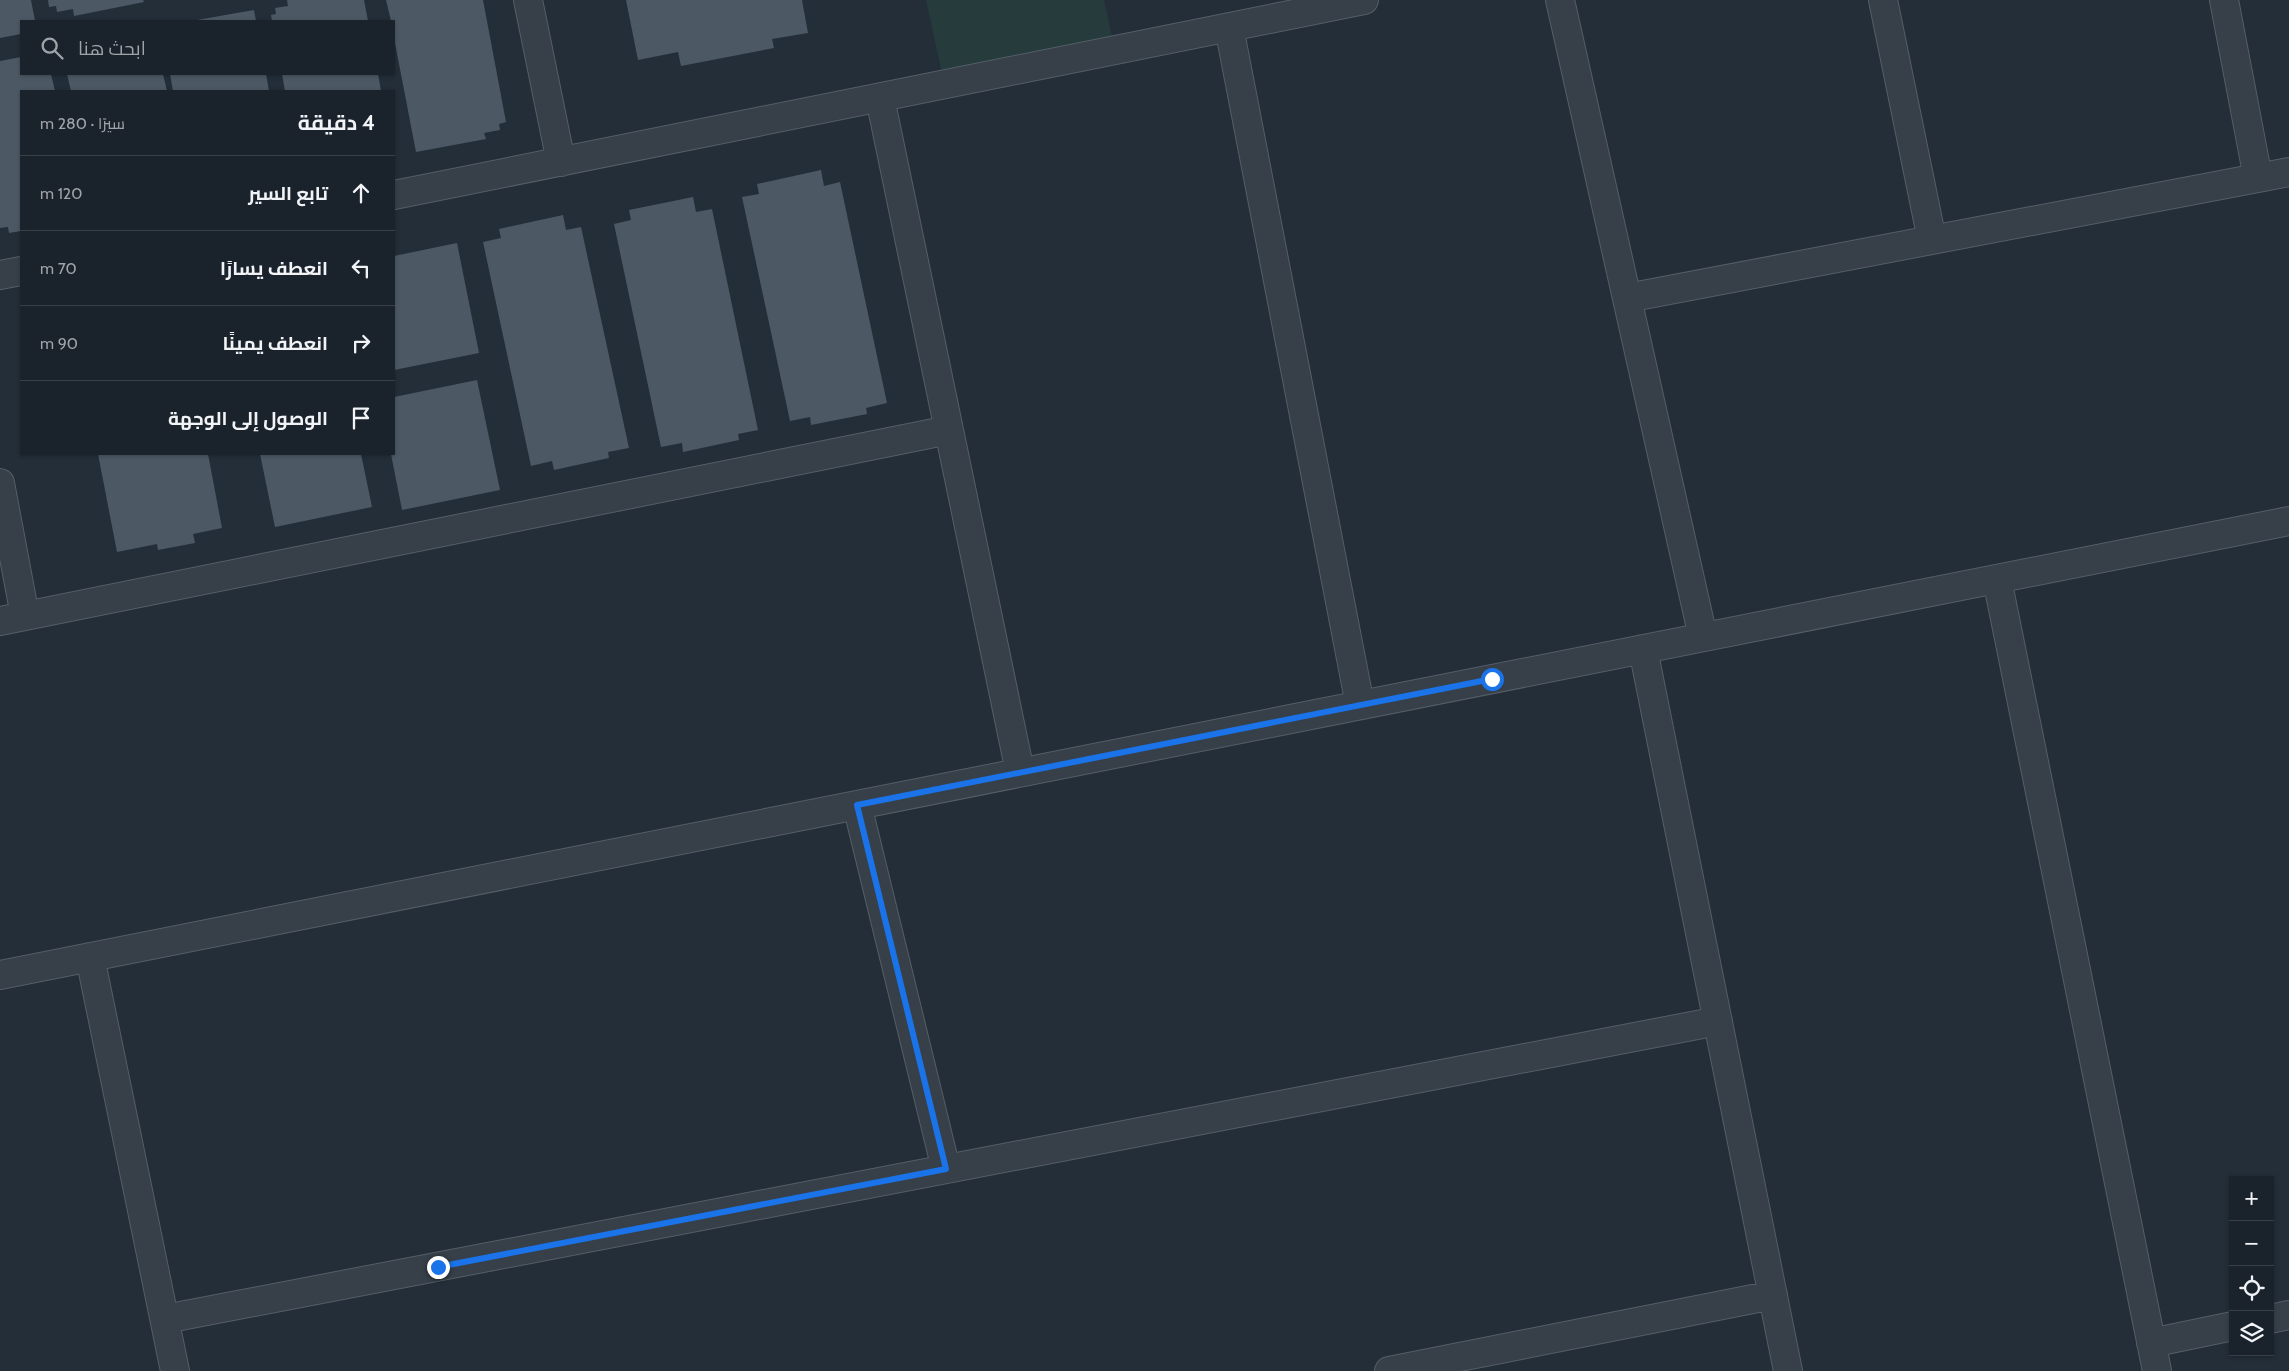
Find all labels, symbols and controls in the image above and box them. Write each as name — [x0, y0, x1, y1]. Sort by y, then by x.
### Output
search box — [20, 20, 395, 75]
icon: search — [38, 34, 66, 62]
text: ابحث هنا — [78, 37, 146, 60]
text: 4 دقيقة — [298, 110, 375, 135]
text: سيرًا · 280 m — [40, 114, 125, 133]
icon: ahead — [347, 179, 375, 207]
text: تابع السير — [248, 182, 328, 205]
text: 120 m — [40, 184, 82, 203]
icon: left — [347, 254, 375, 282]
text: انعطف يسارًا — [220, 257, 328, 280]
text: 70 m — [40, 259, 77, 278]
icon: right — [347, 329, 375, 357]
text: انعطف يمينًا — [222, 332, 328, 355]
text: 90 m — [40, 334, 78, 353]
icon: arrive — [347, 404, 375, 432]
text: الوصول إلى الوجهة — [168, 407, 328, 430]
route start — [1481, 668, 1504, 691]
map controls — [2229, 1176, 2274, 1356]
button: + — [2229, 1176, 2274, 1221]
button: − — [2229, 1221, 2274, 1266]
route end — [427, 1256, 450, 1279]
button: locate — [2229, 1266, 2274, 1311]
button: layers — [2229, 1311, 2274, 1356]

